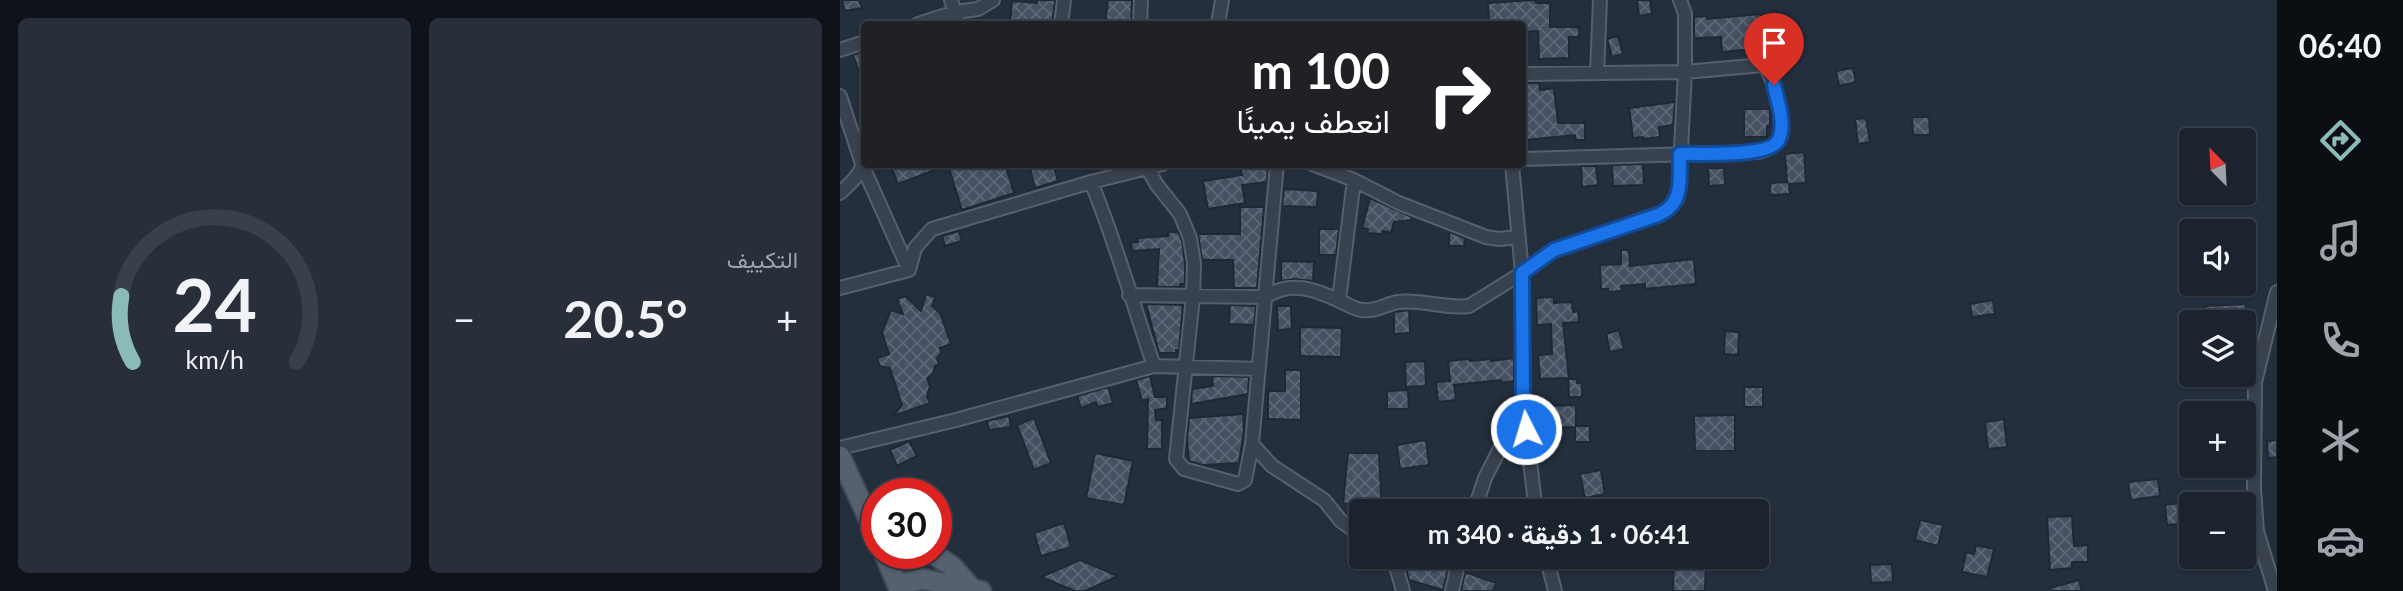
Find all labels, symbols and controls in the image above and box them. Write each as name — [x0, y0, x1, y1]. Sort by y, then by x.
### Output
pin — [1744, 13, 1804, 85]
icon: arrive — [1755, 24, 1793, 62]
text: 06:40 — [2299, 26, 2381, 65]
text: 100 m — [1252, 41, 1390, 99]
icon: right — [1414, 49, 1505, 140]
text: انعطف يمينًا — [1237, 101, 1390, 140]
icon: directions — [2316, 116, 2365, 165]
north arrow — [2179, 128, 2256, 205]
map controls — [2179, 128, 2256, 569]
icon: music — [2316, 216, 2365, 265]
button: sound — [2179, 219, 2256, 296]
text: التكييف — [727, 245, 798, 273]
text: 24 — [172, 260, 257, 348]
text: 20.5° — [563, 287, 688, 349]
text: − — [453, 296, 475, 342]
text: + — [776, 296, 798, 342]
button: layers — [2179, 310, 2256, 387]
icon: phone — [2316, 316, 2365, 365]
text: km/h — [185, 343, 244, 373]
position arrow — [1489, 392, 1563, 466]
button: + — [2179, 401, 2256, 478]
icon: climate — [2316, 416, 2365, 465]
speed limit sign: 30 — [861, 478, 952, 569]
button: − — [2179, 492, 2256, 569]
icon: car — [2316, 516, 2365, 565]
text: 06:41 · 1 دقيقة · 340 m — [1428, 518, 1690, 550]

